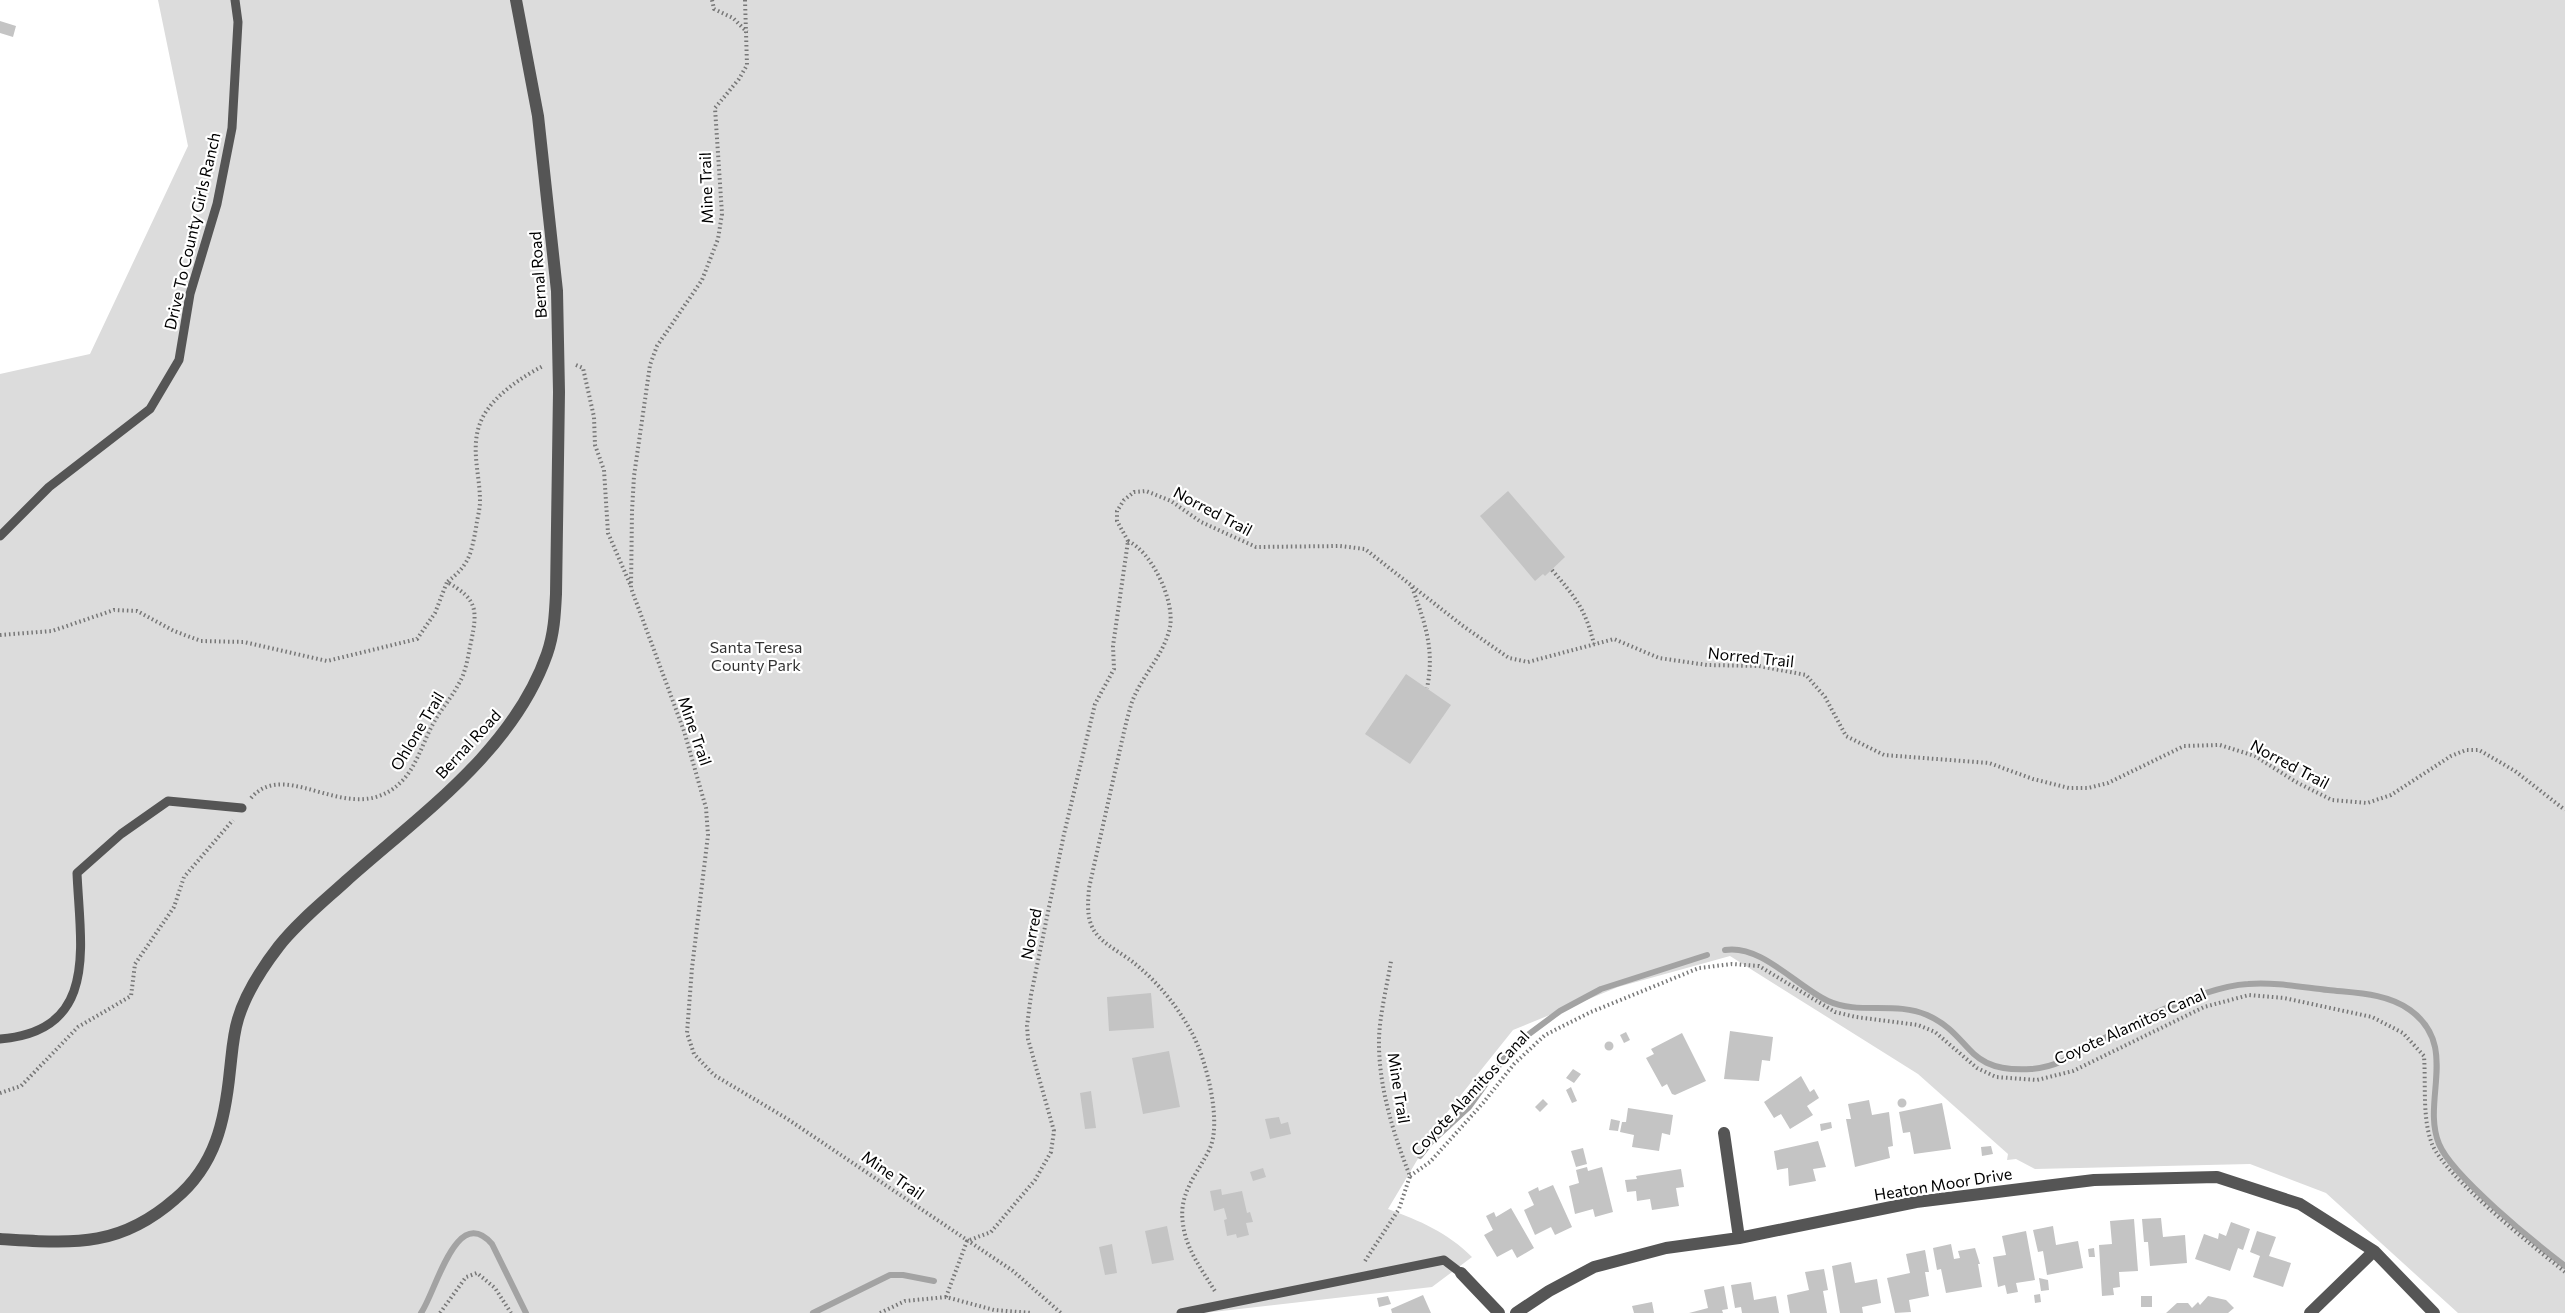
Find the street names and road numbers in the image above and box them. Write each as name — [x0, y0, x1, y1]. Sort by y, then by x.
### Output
street label: Drive To County Girls Ranch — [160, 130, 223, 331]
street label: Mine Trail — [695, 152, 716, 224]
street label: Bernal Road — [525, 231, 550, 319]
street label: Norred Trail — [1171, 482, 1256, 539]
street label: Norred Trail — [1707, 643, 1795, 670]
street label: Ohlone Trail — [386, 688, 447, 773]
street label: Mine Trail — [675, 694, 716, 768]
street label: Bernal Road — [431, 705, 504, 782]
street label: Norred Trail — [2248, 735, 2333, 792]
street label: Norred — [1016, 907, 1045, 961]
street label: Coyote Alamitos Canal — [2051, 983, 2209, 1068]
street label: Coyote Alamitos Canal — [1407, 1026, 1533, 1159]
street label: Mine Trail — [1384, 1051, 1414, 1125]
street label: Mine Trail — [858, 1146, 928, 1203]
street label: Heaton Moor Drive — [1873, 1163, 2013, 1204]

